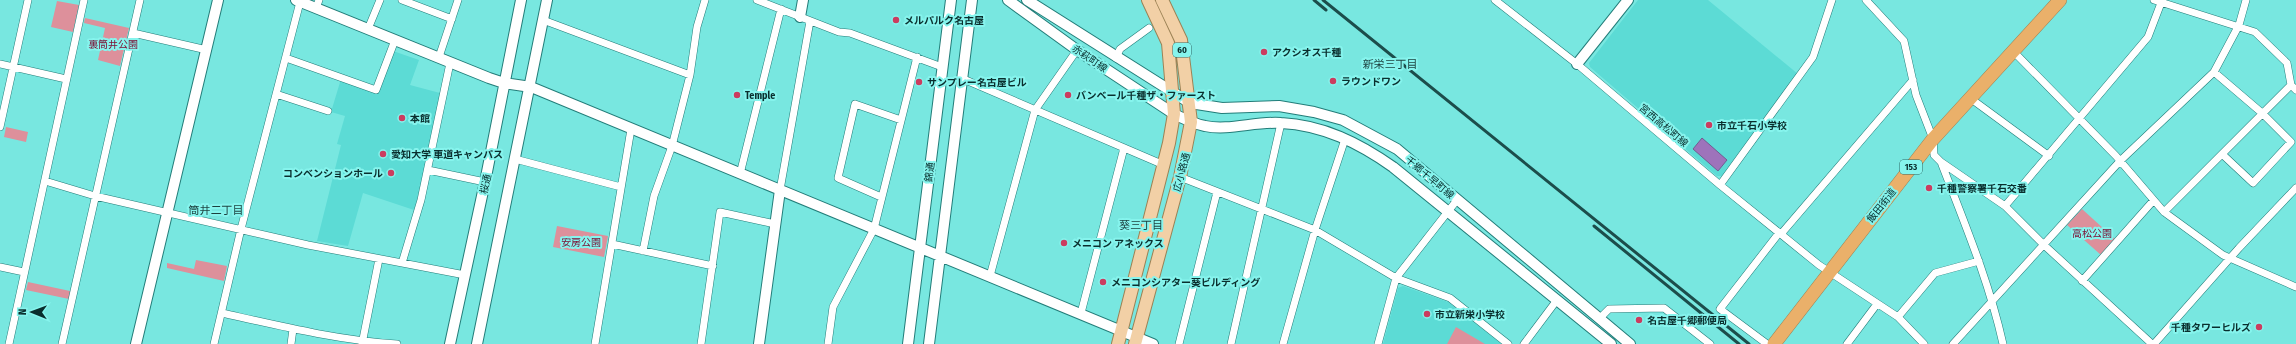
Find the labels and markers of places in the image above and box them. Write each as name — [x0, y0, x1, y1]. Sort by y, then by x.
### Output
marker: メルパルク名古屋 — [891, 15, 901, 25]
place label: メルパルク名古屋 — [904, 15, 984, 27]
marker: アクシオス千種 — [1259, 47, 1269, 57]
place label: アクシオス千種 — [1272, 47, 1342, 59]
marker: ラウンドワン — [1328, 76, 1338, 86]
place label: ラウンドワン — [1341, 76, 1401, 88]
marker: サンプレー名古屋ビル — [914, 77, 924, 87]
place label: サンプレー名古屋ビル — [927, 77, 1027, 89]
marker: Temple — [732, 90, 742, 100]
place label: Temple — [745, 90, 775, 102]
marker: バンベール千種ザ・ファースト — [1063, 90, 1073, 100]
place label: バンベール千種ザ・ファースト — [1076, 90, 1216, 102]
marker: 本館 — [397, 113, 407, 123]
place label: 本館 — [409, 113, 430, 125]
marker: 市立千石小学校 — [1704, 120, 1714, 130]
place label: 市立千石小学校 — [1717, 120, 1787, 132]
marker: 愛知大学 車道キャンパス — [378, 149, 388, 159]
place label: 愛知大学 車道キャンパス — [391, 149, 503, 161]
place label: コンベンションホール — [283, 168, 383, 180]
marker: コンベンションホール — [386, 168, 396, 178]
marker: 千種警察署千石交番 — [1924, 183, 1934, 193]
place label: 千種警察署千石交番 — [1937, 183, 2027, 195]
marker: メニコン アネックス — [1059, 238, 1069, 248]
place label: メニコン アネックス — [1072, 238, 1164, 250]
marker: メニコンシアター葵ビルディング — [1098, 277, 1108, 287]
place label: メニコンシアター葵ビルディング — [1111, 277, 1260, 289]
marker: 市立新栄小学校 — [1422, 309, 1432, 319]
place label: 市立新栄小学校 — [1435, 309, 1505, 321]
marker: 名古屋千郷郵便局 — [1634, 315, 1644, 325]
place label: 名古屋千郷郵便局 — [1647, 315, 1727, 327]
place label: 千種タワーヒルズ — [2171, 322, 2251, 334]
marker: 千種タワーヒルズ — [2254, 322, 2264, 332]

